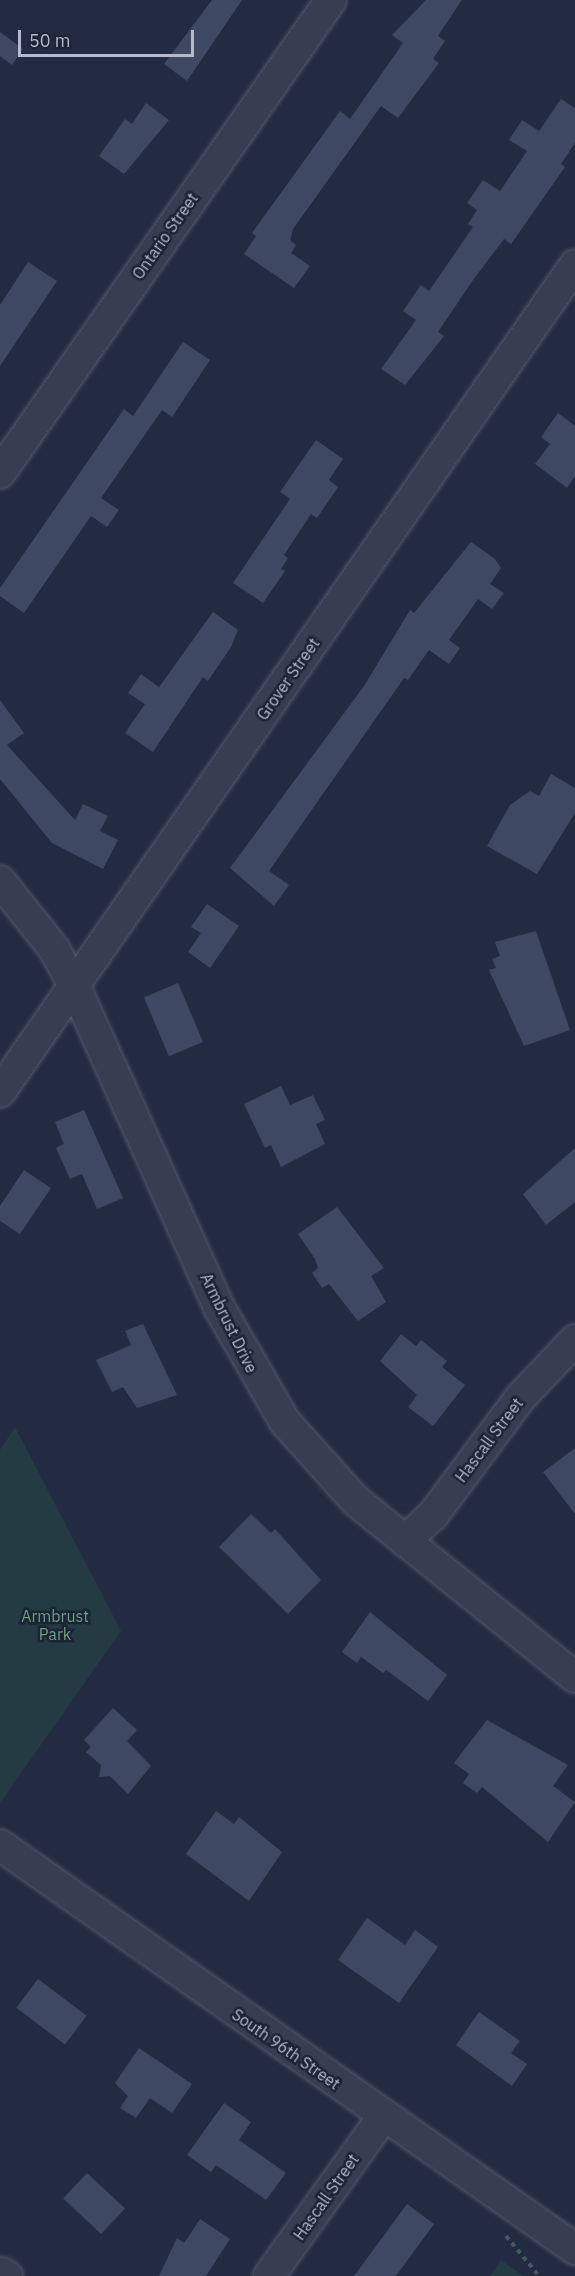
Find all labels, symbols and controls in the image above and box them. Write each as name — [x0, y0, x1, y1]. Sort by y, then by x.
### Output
scale bar — [21, 18, 196, 56]
text: 50 m — [29, 29, 71, 52]
street label: Ontario Street — [128, 189, 202, 283]
street label: Grover Street — [253, 634, 323, 724]
street label: Armbrust Drive — [197, 1270, 261, 1376]
street label: Hascall Street — [451, 1394, 527, 1486]
park label: Armbrust Park — [21, 1606, 89, 1644]
street label: South 96th Street — [228, 2005, 344, 2093]
street label: Hascall Street — [289, 2150, 363, 2244]

